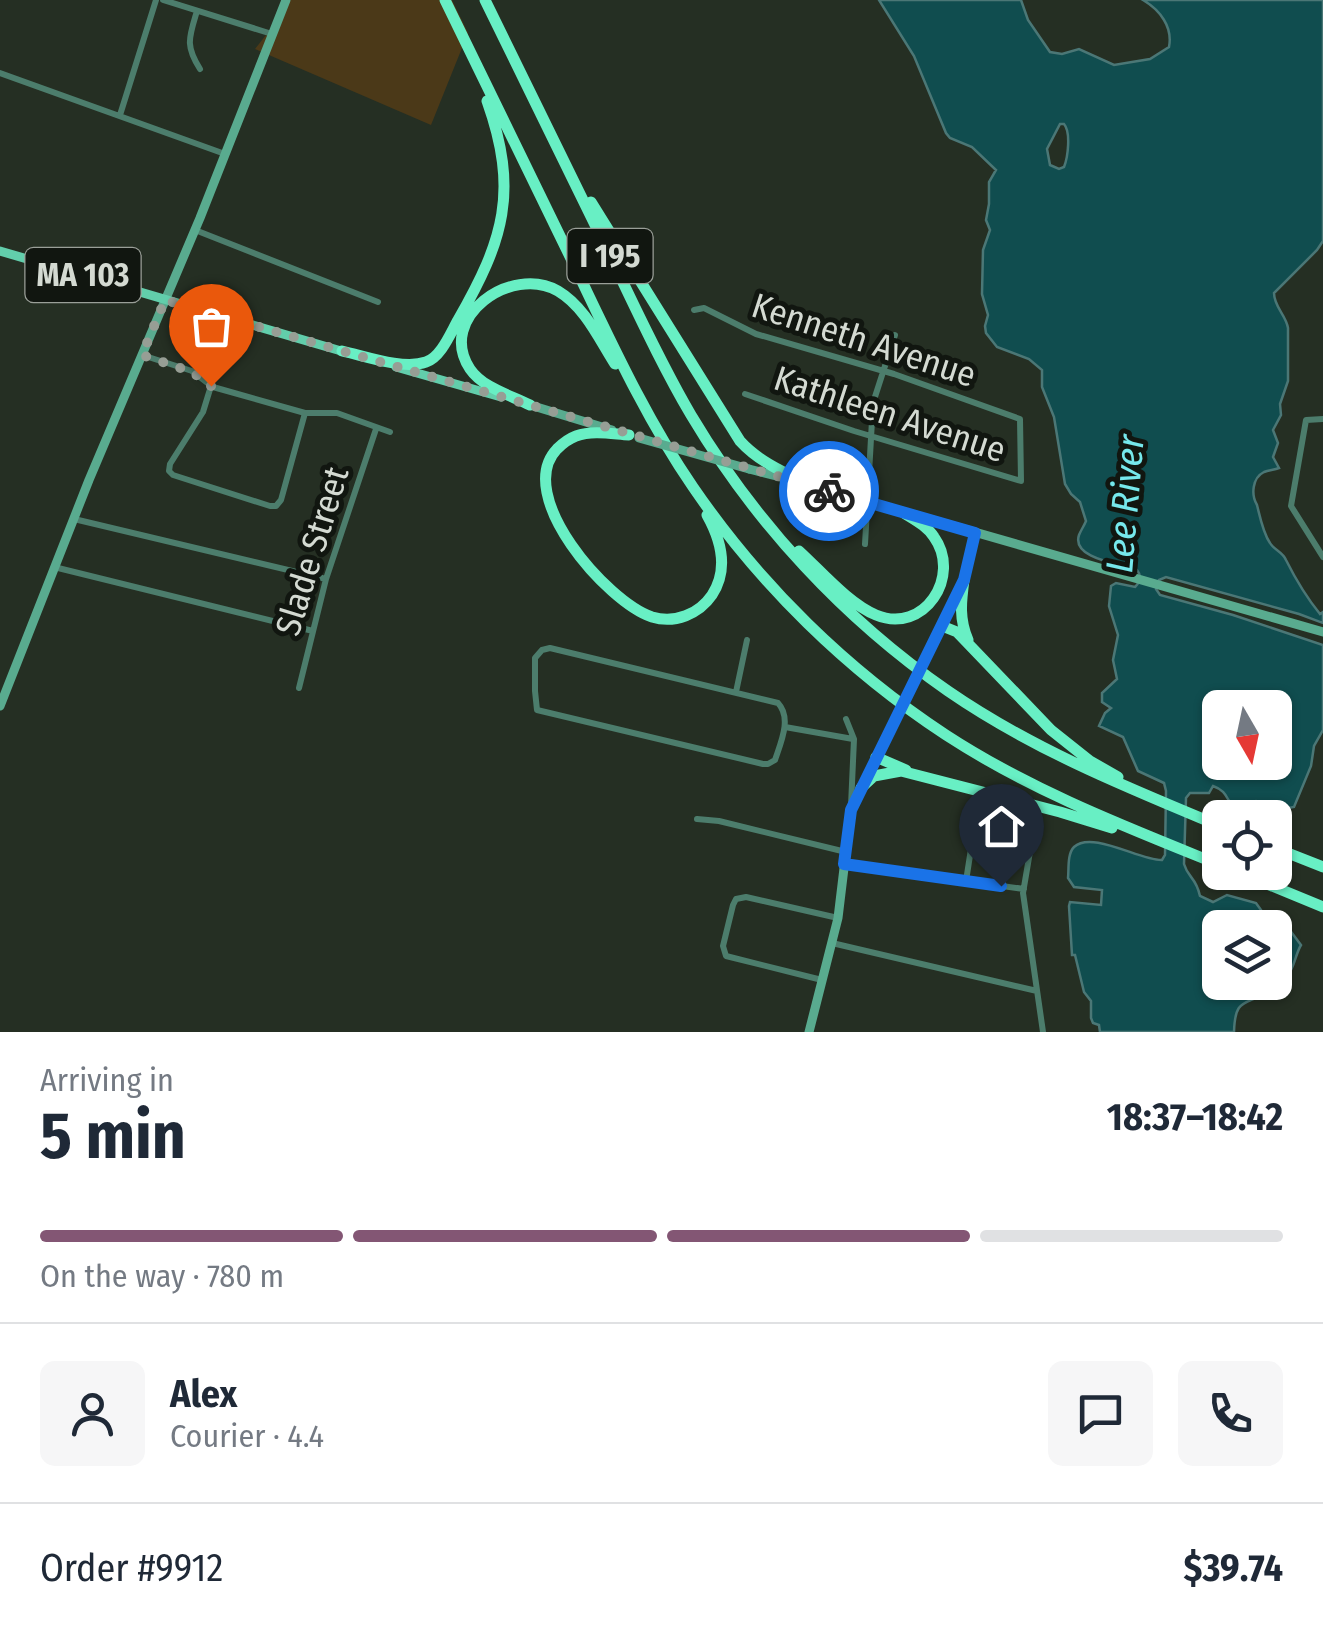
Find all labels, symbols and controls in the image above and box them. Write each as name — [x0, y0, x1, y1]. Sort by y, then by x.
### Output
road number: I 195 — [568, 229, 652, 283]
road number: MA 103 — [26, 248, 140, 302]
pin — [169, 284, 254, 387]
street label: Kenneth Avenue — [747, 284, 981, 396]
icon: bag — [184, 299, 239, 354]
street label: Kathleen Avenue — [769, 357, 1011, 471]
water label: Lee River — [1096, 431, 1154, 575]
courier — [779, 441, 879, 541]
street label: Slade Street — [266, 461, 358, 640]
icon: bike — [802, 464, 857, 519]
north arrow — [1202, 690, 1292, 780]
map controls — [1202, 690, 1292, 1000]
pin — [959, 784, 1044, 887]
icon: home — [974, 799, 1029, 854]
button: locate — [1202, 800, 1292, 890]
button: layers — [1202, 910, 1292, 1000]
text: Arriving in — [40, 1061, 174, 1099]
text: 18:37–18:42 — [1107, 1094, 1283, 1140]
text: 5 min — [40, 1097, 186, 1175]
text: On the way · 780 m — [40, 1257, 284, 1295]
button: person — [40, 1361, 145, 1466]
button: chat — [1048, 1361, 1153, 1466]
button: phone — [1178, 1361, 1283, 1466]
text: Alex — [170, 1371, 237, 1417]
text: Courier · 4.4 — [170, 1417, 324, 1455]
text: Order #9912 — [40, 1545, 223, 1591]
text: $39.74 — [1184, 1545, 1283, 1591]

